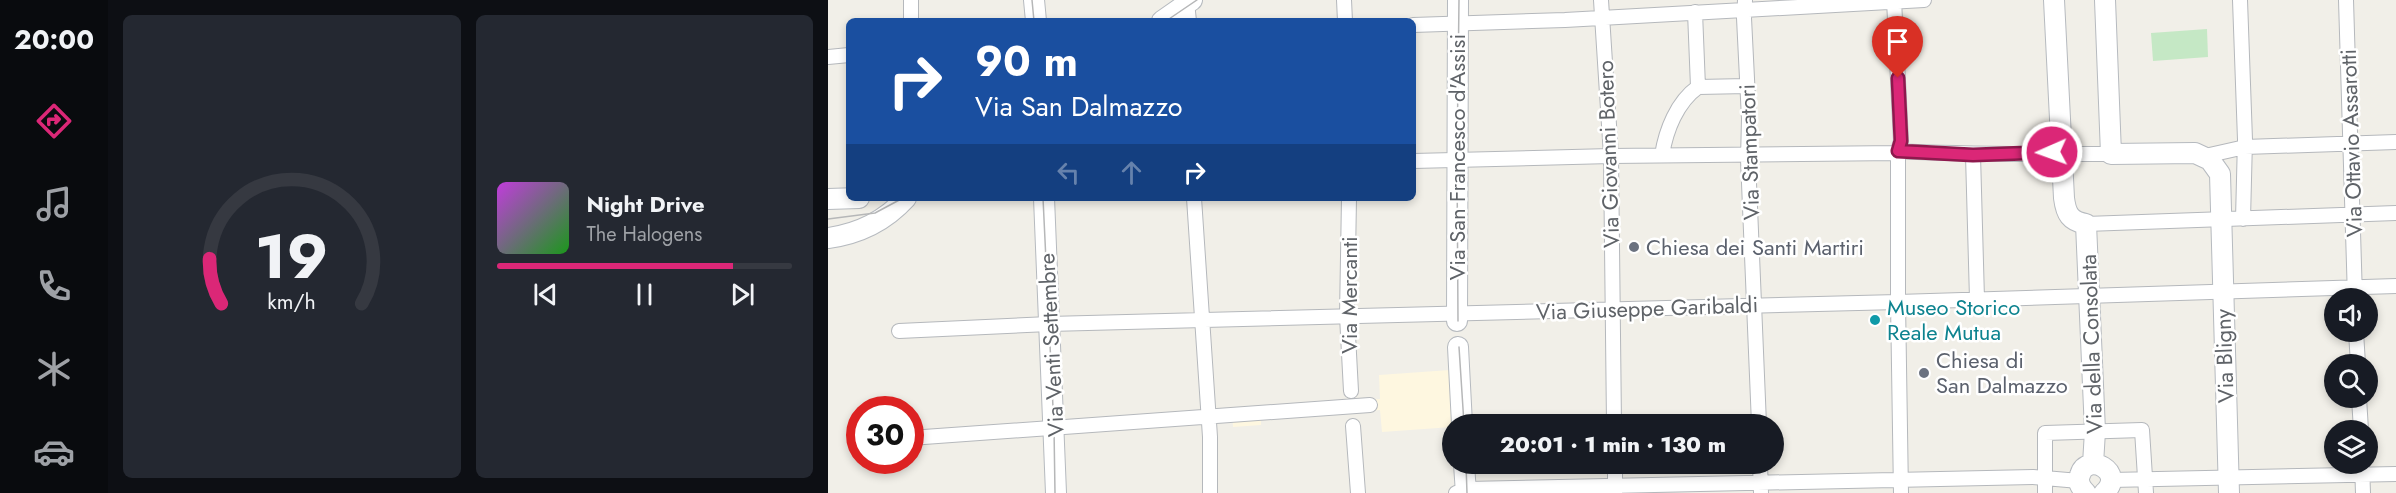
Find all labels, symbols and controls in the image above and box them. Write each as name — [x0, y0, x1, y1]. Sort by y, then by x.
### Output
pin — [1872, 16, 1923, 78]
text: 20:00 — [14, 20, 94, 59]
icon: arrive — [1881, 25, 1914, 58]
text: 90 m — [975, 31, 1078, 92]
street label: Via San Francesco d'Assisi — [1441, 34, 1473, 280]
icon: right — [876, 42, 954, 120]
street label: Via Ottavio Assarotti — [2332, 48, 2370, 238]
street label: Via Giovanni Botero — [1589, 60, 1627, 248]
street label: Via Stampatori — [1731, 83, 1767, 221]
text: Via San Dalmazzo — [975, 87, 1183, 126]
icon: directions — [33, 100, 75, 142]
position arrow — [2020, 120, 2084, 184]
icon: left — [1052, 156, 1085, 189]
icon: ahead — [1115, 156, 1148, 189]
icon: right — [1178, 156, 1211, 189]
icon: music — [33, 183, 75, 225]
text: Night Drive — [587, 188, 705, 220]
text: 19 — [255, 211, 328, 301]
text: The Halogens — [587, 220, 702, 249]
place label: Chiesa dei Santi Martiri — [1646, 231, 1864, 263]
street label: Via Mercanti — [1333, 236, 1365, 354]
marker: Chiesa dei Santi Martiri — [1627, 240, 1641, 254]
street label: Via Venti Settembre — [1030, 252, 1072, 438]
street label: Via della Consolata — [2072, 254, 2110, 434]
icon: phone — [33, 265, 75, 307]
icon: previous — [529, 278, 562, 311]
icon: pause — [628, 278, 661, 311]
icon: next — [726, 278, 759, 311]
text: km/h — [268, 286, 316, 317]
street label: Via Giuseppe Garibaldi — [1535, 288, 1759, 328]
map controls — [2324, 288, 2378, 474]
button: sound — [2324, 288, 2378, 342]
place label: Museo Storico Reale Mutua — [1887, 291, 2020, 348]
street label: Via Bligny — [2206, 308, 2242, 404]
marker: Museo Storico Reale Mutua — [1868, 313, 1882, 327]
place label: Chiesa di San Dalmazzo — [1936, 344, 2068, 401]
icon: climate — [33, 348, 75, 390]
button: search — [2324, 354, 2378, 408]
marker: Chiesa di San Dalmazzo — [1917, 366, 1931, 380]
speed limit sign: 30 — [846, 396, 924, 474]
button: layers — [2324, 420, 2378, 474]
text: 20:01 · 1 min · 130 m — [1500, 428, 1726, 460]
icon: car — [33, 431, 75, 473]

